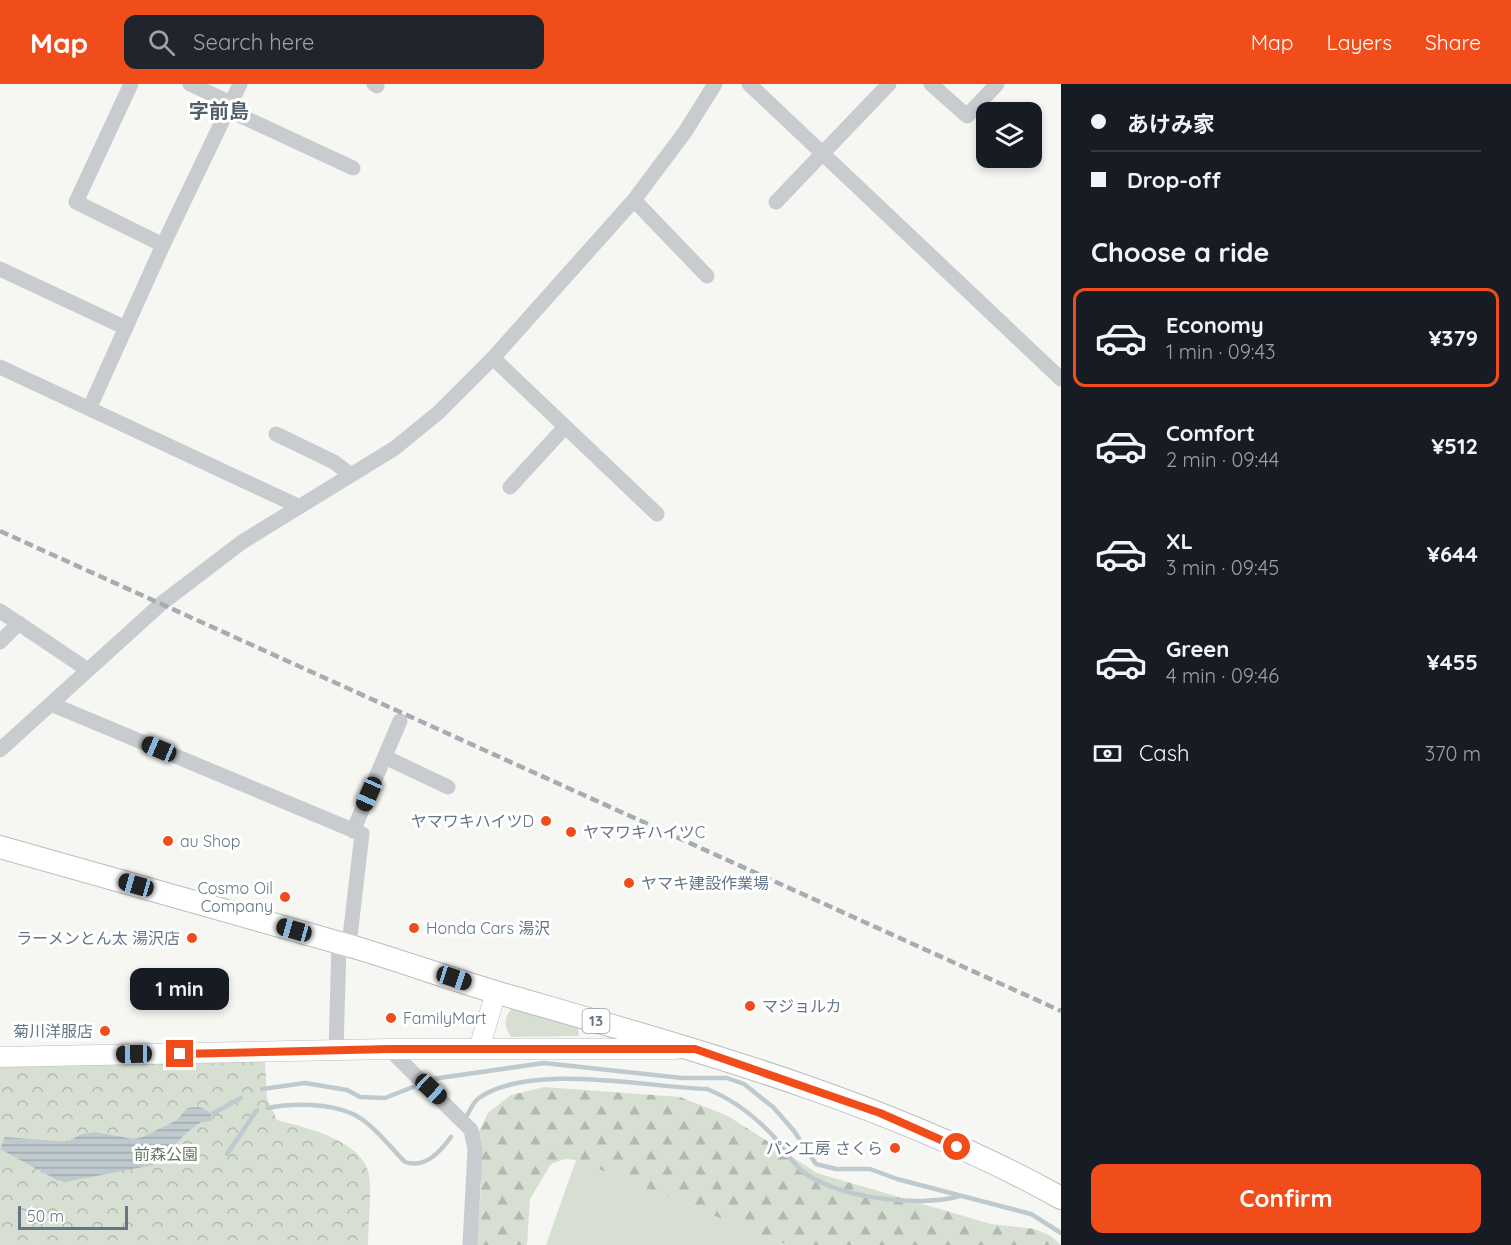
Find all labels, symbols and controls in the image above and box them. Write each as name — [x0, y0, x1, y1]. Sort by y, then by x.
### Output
search box — [124, 15, 544, 69]
text: Map — [30, 25, 88, 60]
icon: search — [145, 26, 178, 59]
text: Search here — [193, 28, 315, 56]
text: Map — [1251, 29, 1294, 55]
text: Layers — [1327, 29, 1392, 55]
text: Share — [1425, 29, 1481, 55]
district label: 字前島 — [189, 98, 249, 123]
map controls — [976, 102, 1042, 168]
button: layers — [976, 102, 1042, 168]
text: あけみ家 — [1127, 110, 1215, 138]
text: Drop-off — [1127, 166, 1221, 194]
text: Choose a ride — [1091, 235, 1269, 269]
icon: car — [1094, 311, 1148, 365]
text: Economy — [1166, 311, 1264, 339]
text: ¥379 — [1428, 324, 1478, 352]
text: 1 min · 09:43 — [1166, 339, 1276, 364]
icon: car — [1094, 419, 1148, 473]
text: Comfort — [1166, 419, 1255, 447]
text: ¥512 — [1431, 432, 1478, 460]
text: 2 min · 09:44 — [1166, 447, 1279, 472]
icon: car — [1094, 527, 1148, 581]
text: XL — [1166, 527, 1193, 555]
text: ¥644 — [1427, 540, 1478, 568]
text: 3 min · 09:45 — [1166, 555, 1279, 580]
icon: car — [1094, 635, 1148, 689]
text: Green — [1166, 635, 1229, 663]
text: ¥455 — [1427, 648, 1478, 676]
text: 4 min · 09:46 — [1166, 663, 1279, 688]
car — [139, 734, 179, 764]
icon: cash — [1091, 737, 1124, 770]
text: Cash — [1139, 739, 1190, 767]
text: 370 m — [1425, 741, 1481, 766]
car — [353, 774, 385, 814]
place label: ヤマワキハイツD — [411, 811, 534, 831]
marker: ヤマワキハイツD — [539, 814, 553, 828]
place label: ヤマワキハイツC — [583, 822, 705, 842]
marker: ヤマワキハイツC — [564, 825, 578, 839]
place label: au Shop — [180, 831, 240, 851]
marker: au Shop — [161, 834, 175, 848]
car — [116, 871, 156, 899]
place label: ヤマキ建設作業場 — [641, 873, 769, 893]
marker: ヤマキ建設作業場 — [622, 876, 636, 890]
place label: Cosmo Oil Company — [197, 878, 273, 916]
marker: Cosmo Oil Company — [278, 890, 292, 904]
car — [274, 916, 314, 944]
place label: Honda Cars 湯沢 — [426, 918, 550, 938]
marker: Honda Cars 湯沢 — [407, 921, 421, 935]
place label: ラーメンとん太 湯沢店 — [16, 928, 180, 948]
marker: ラーメンとん太 湯沢店 — [185, 931, 199, 945]
car — [434, 964, 474, 992]
callout: 1 min — [130, 967, 230, 1009]
text: 1 min — [155, 976, 204, 1001]
place label: マジョルカ — [762, 996, 842, 1016]
marker: マジョルカ — [743, 999, 757, 1013]
place label: FamilyMart — [403, 1008, 487, 1028]
road number: 13 — [582, 1009, 610, 1033]
marker: FamilyMart — [384, 1011, 398, 1025]
place label: 菊川洋服店 — [13, 1021, 93, 1041]
marker: 菊川洋服店 — [98, 1024, 112, 1038]
route end — [166, 1040, 193, 1067]
car — [116, 1045, 152, 1063]
car — [412, 1070, 450, 1108]
route start — [943, 1133, 970, 1160]
place label: パン工房 さくら — [766, 1138, 883, 1158]
marker: パン工房 さくら — [888, 1141, 902, 1155]
park label: 前森公園 — [134, 1144, 198, 1164]
button: Confirm — [1091, 1164, 1481, 1233]
scale bar — [18, 1203, 128, 1230]
text: 50 m — [27, 1206, 64, 1226]

